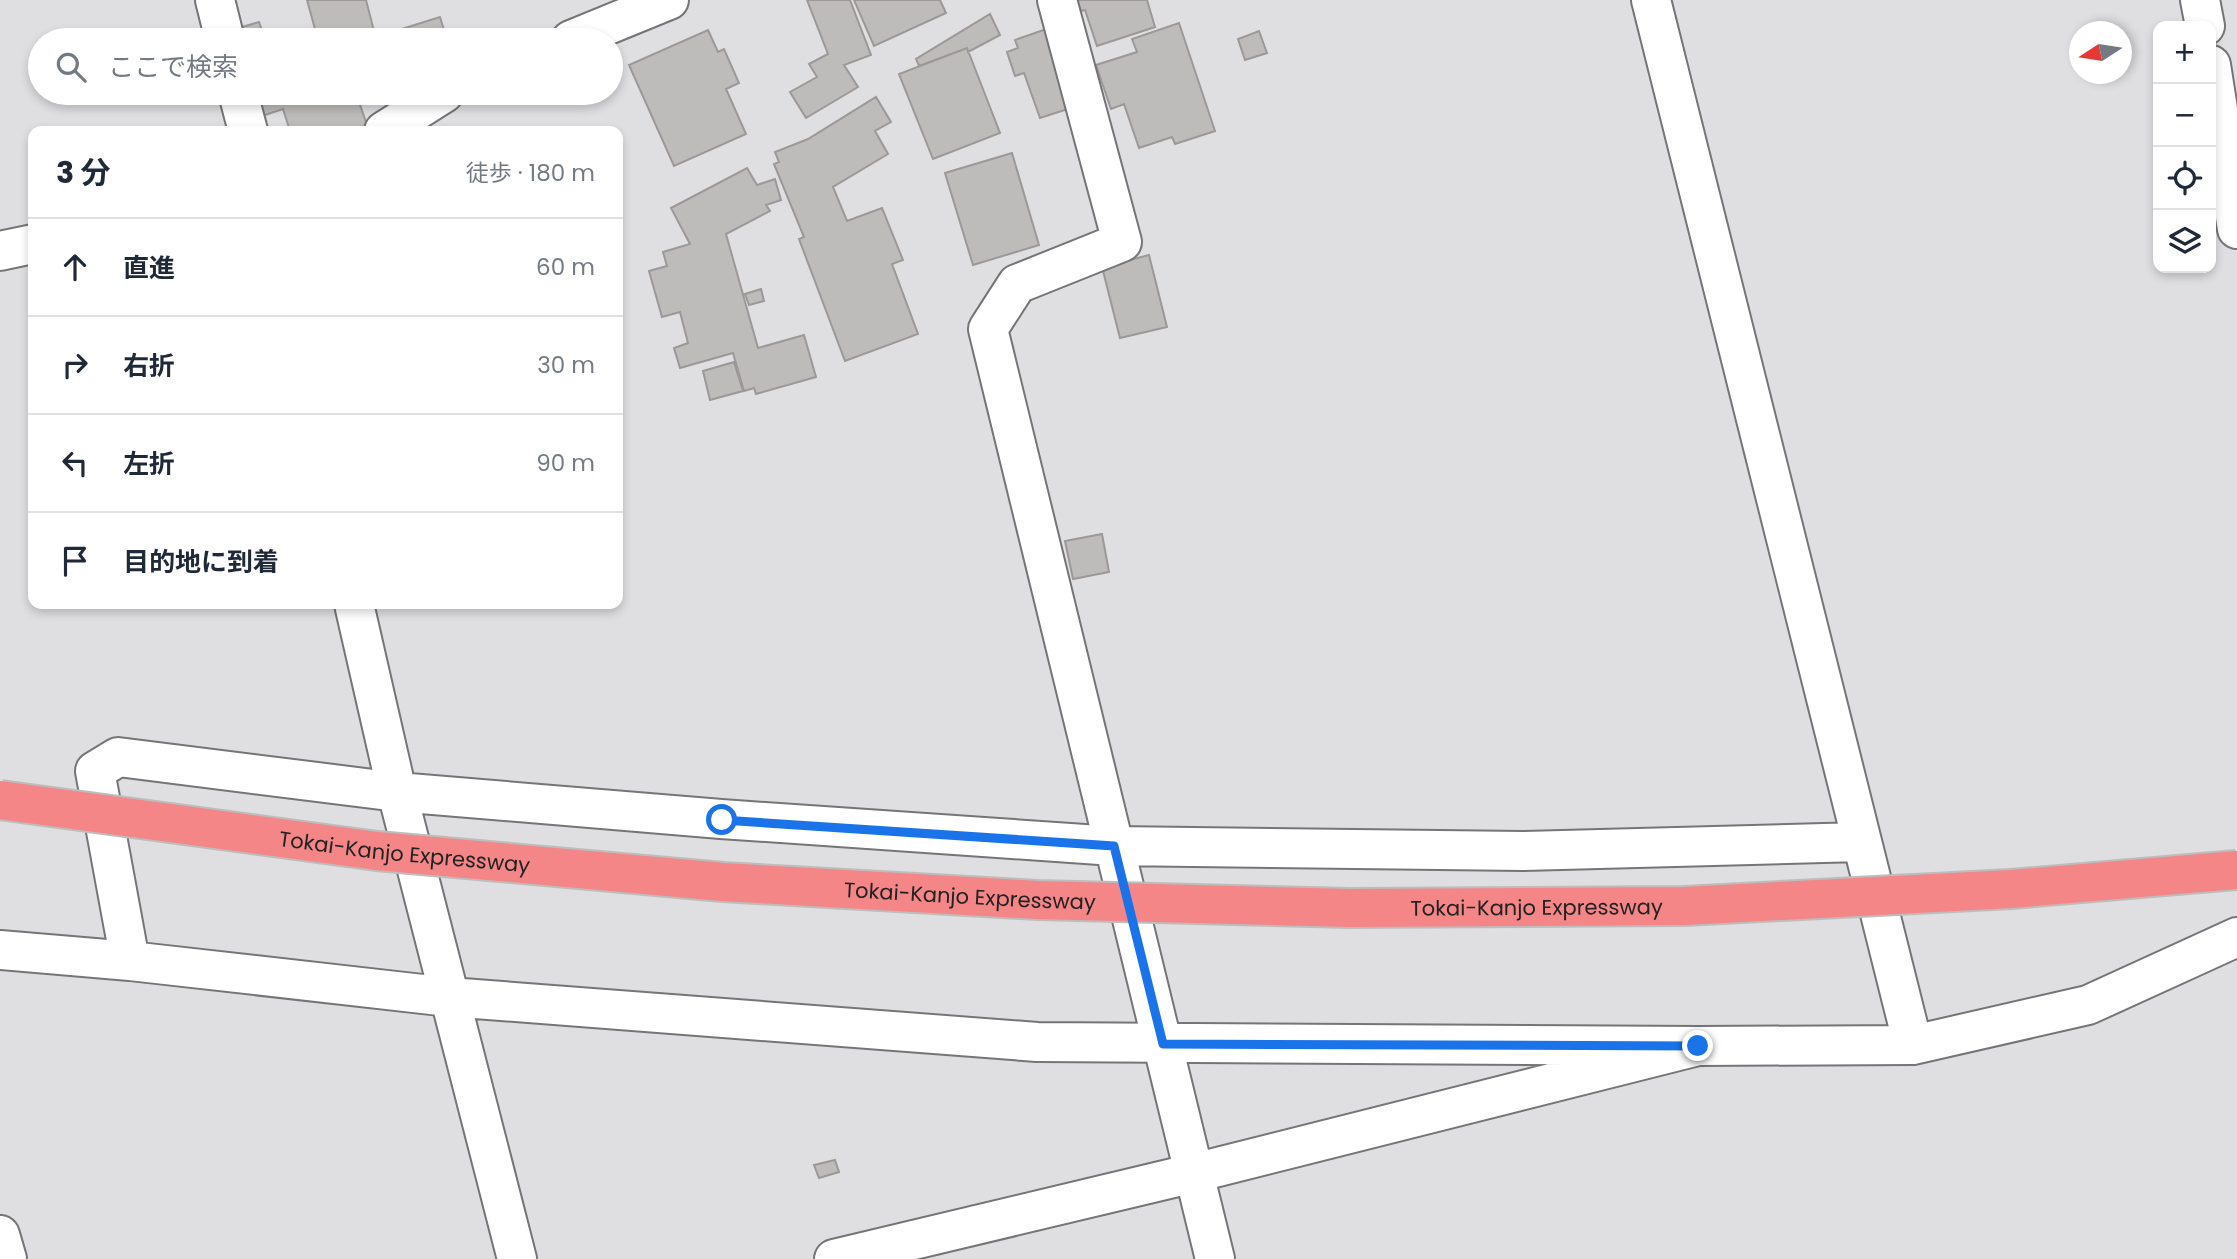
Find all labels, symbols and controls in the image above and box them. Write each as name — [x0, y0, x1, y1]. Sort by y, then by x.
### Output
north arrow — [2069, 21, 2132, 84]
map controls — [2153, 21, 2216, 273]
button: + — [2153, 21, 2216, 84]
search box — [28, 28, 623, 105]
icon: search — [52, 48, 90, 86]
text: ここで検索 — [108, 49, 238, 85]
button: − — [2153, 84, 2216, 147]
button: locate — [2153, 147, 2216, 210]
text: 3 分 — [56, 151, 111, 194]
text: 徒歩 · 180 m — [466, 157, 595, 189]
button: layers — [2153, 210, 2216, 273]
icon: ahead — [56, 248, 94, 286]
text: 直進 — [123, 250, 175, 286]
text: 60 m — [536, 251, 595, 283]
icon: right — [56, 346, 94, 384]
text: 右折 — [123, 348, 175, 384]
text: 30 m — [537, 349, 595, 381]
icon: left — [56, 444, 94, 482]
text: 左折 — [123, 446, 175, 482]
text: 90 m — [536, 447, 595, 479]
icon: arrive — [56, 542, 94, 580]
text: 目的地に到着 — [123, 544, 279, 580]
route start — [706, 804, 737, 835]
street label: Tokai-Kanjo Expressway — [277, 823, 532, 879]
street label: Tokai-Kanjo Expressway — [843, 874, 1096, 916]
street label: Tokai-Kanjo Expressway — [1410, 892, 1663, 922]
route end — [1682, 1030, 1713, 1061]

